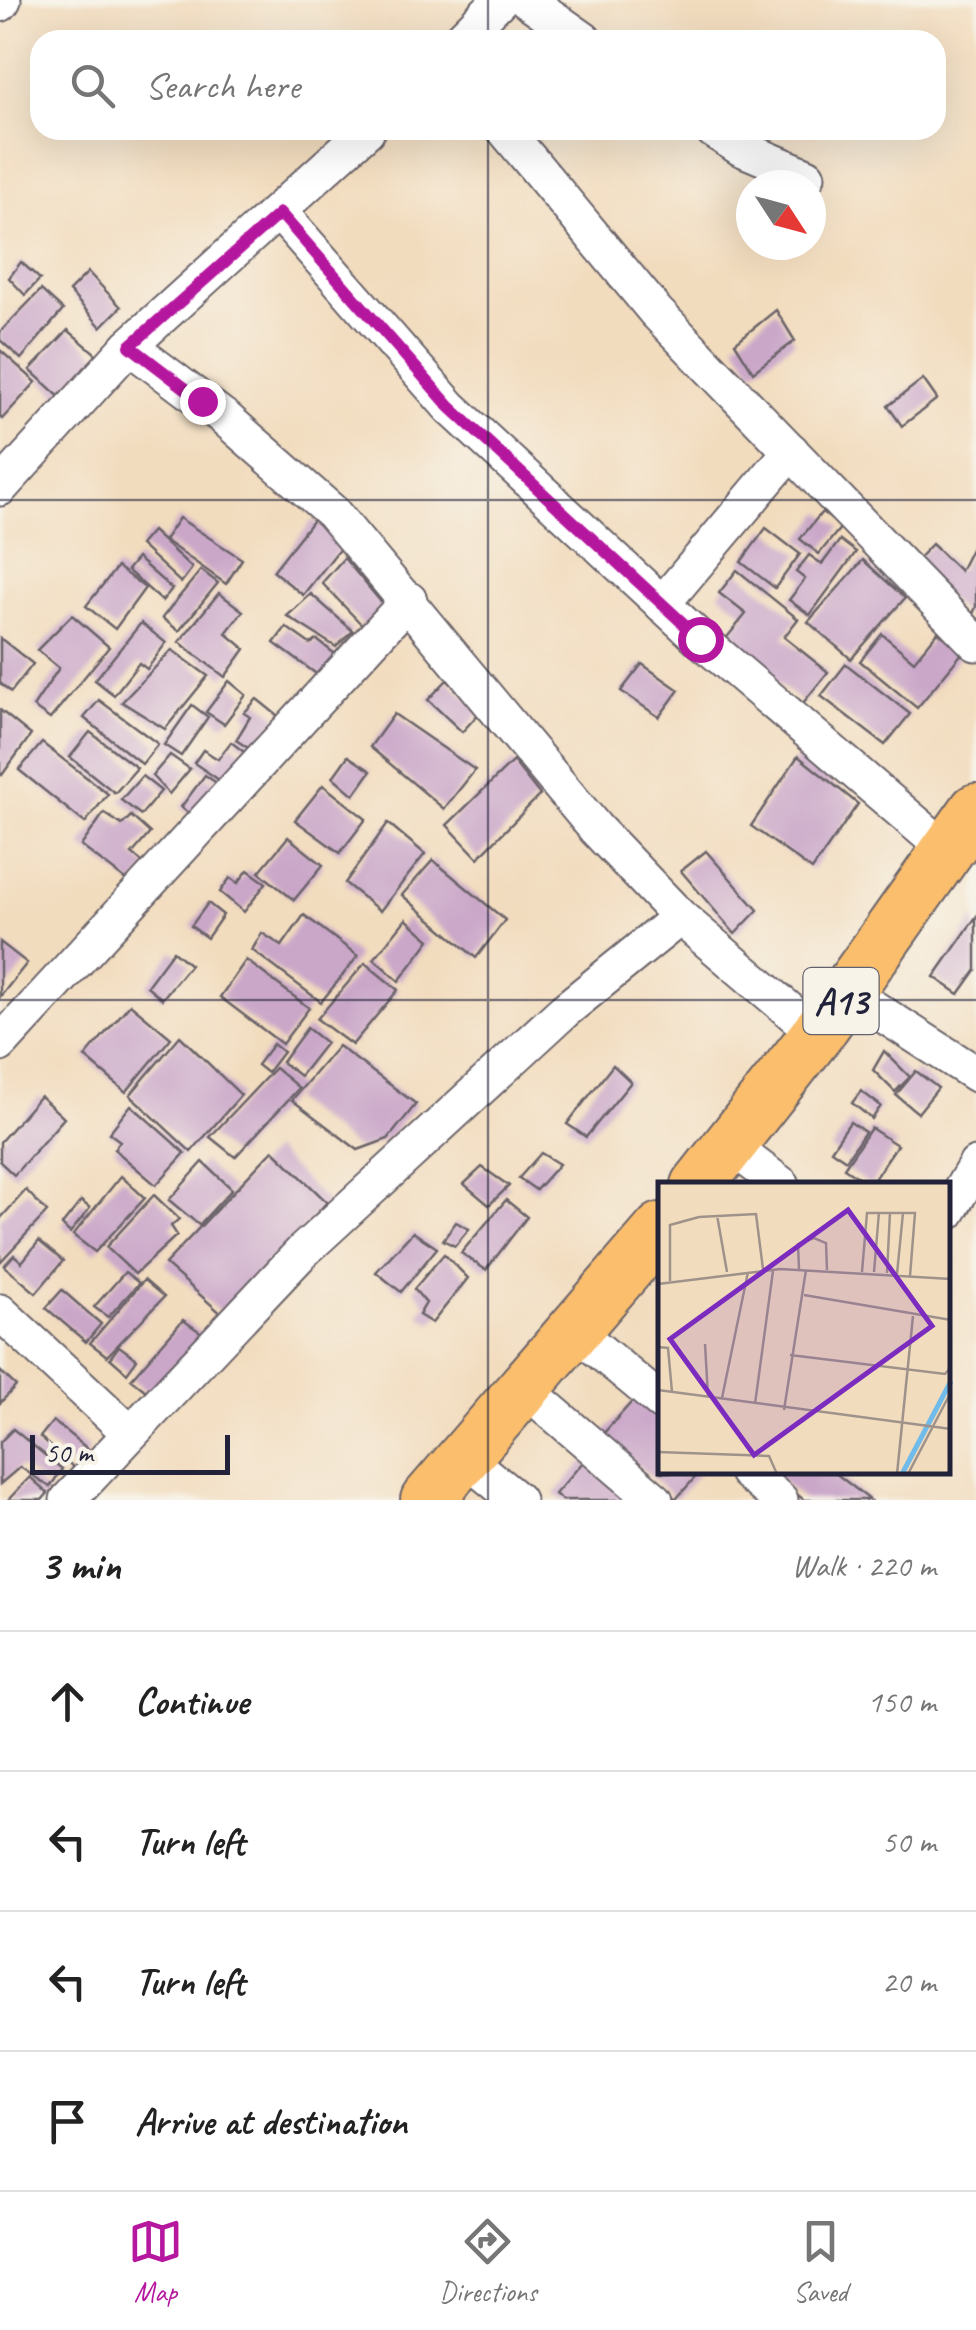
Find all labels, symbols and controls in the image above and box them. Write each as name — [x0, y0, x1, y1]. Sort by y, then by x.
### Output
search box — [30, 30, 946, 140]
icon: search — [65, 58, 120, 113]
text: Search here — [145, 62, 300, 109]
north arrow — [736, 170, 826, 260]
route end — [180, 379, 226, 425]
route start — [678, 617, 724, 663]
road number: A13 — [804, 968, 878, 1034]
inset map — [658, 1182, 951, 1475]
scale bar — [30, 1430, 230, 1474]
text: 50 m — [45, 1435, 93, 1470]
text: 3 min — [40, 1539, 120, 1592]
text: Walk · 220 m — [792, 1545, 936, 1586]
icon: ahead — [40, 1674, 95, 1729]
text: Continue — [135, 1678, 249, 1725]
text: 150 m — [867, 1681, 936, 1722]
icon: left — [40, 1814, 95, 1869]
text: Turn left — [135, 1818, 245, 1865]
text: 50 m — [882, 1821, 936, 1862]
icon: left — [40, 1954, 95, 2009]
text: Turn left — [135, 1958, 245, 2005]
text: 20 m — [882, 1961, 936, 2002]
icon: arrive — [40, 2094, 95, 2149]
text: Arrive at destination — [135, 2098, 407, 2145]
tab: Map — [128, 2214, 183, 2309]
tab: Directions — [439, 2214, 537, 2309]
tab: Saved — [793, 2214, 848, 2309]

